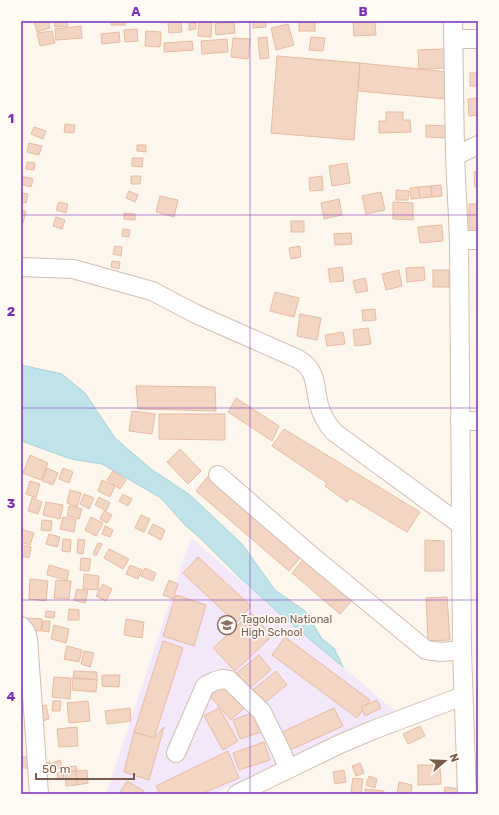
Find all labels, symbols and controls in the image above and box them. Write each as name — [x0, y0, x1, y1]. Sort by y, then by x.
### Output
text: A — [131, 4, 141, 19]
text: B — [358, 4, 368, 19]
text: 1 — [8, 111, 14, 126]
text: 2 — [7, 304, 15, 319]
text: 3 — [7, 496, 16, 511]
place label: Tagoloan National High School — [241, 613, 332, 639]
school or university icon: Tagoloan National High School — [216, 614, 238, 636]
text: 4 — [7, 689, 16, 704]
north arrow — [425, 741, 465, 781]
text: N — [447, 752, 461, 764]
scale bar — [36, 755, 134, 781]
text: 50 m — [42, 762, 70, 776]

